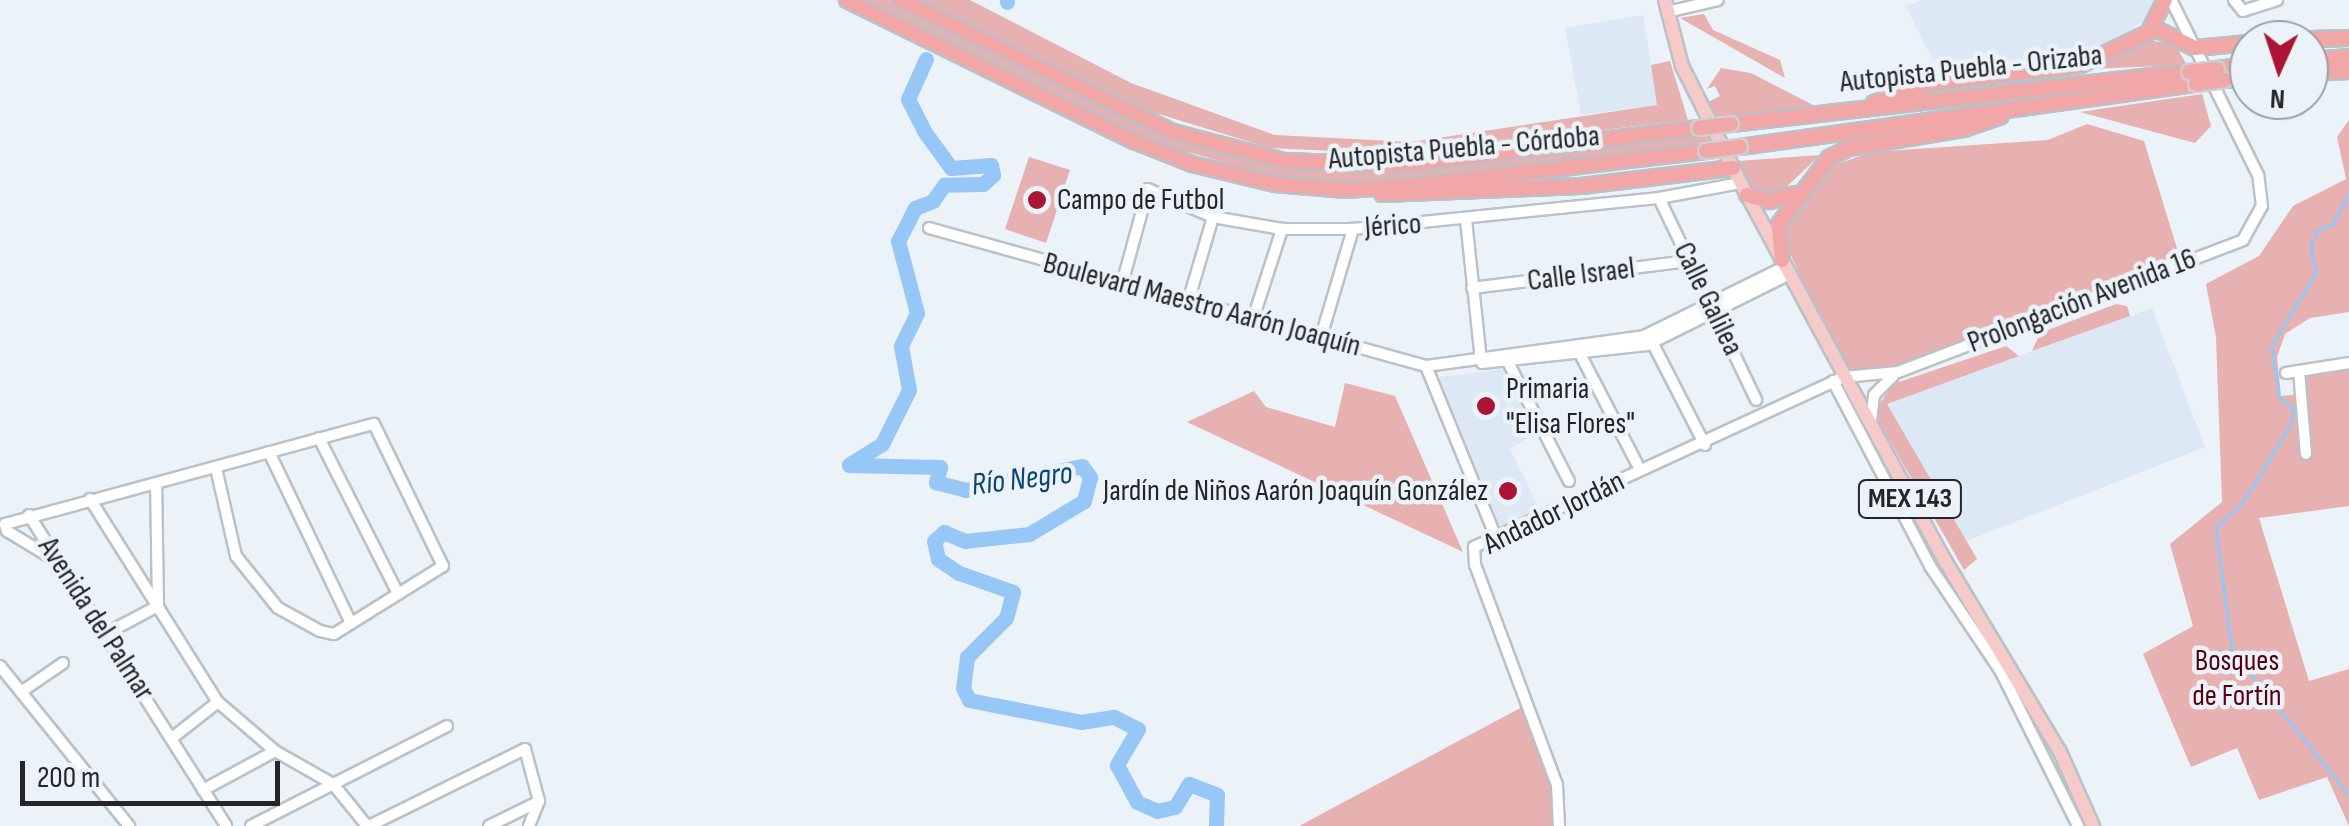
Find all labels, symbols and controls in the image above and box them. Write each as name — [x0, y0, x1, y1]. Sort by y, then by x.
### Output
north arrow — [2229, 20, 2329, 120]
street label: Autopista Puebla - Orizaba — [1838, 37, 2104, 101]
text: N — [2269, 82, 2286, 115]
street label: Autopista Puebla - Córdoba — [1327, 118, 1601, 178]
place label: Campo de Futbol — [1057, 182, 1224, 218]
marker: Campo de Futbol — [1026, 189, 1048, 211]
street label: Jérico — [1363, 206, 1423, 246]
street label: Calle Galilea — [1665, 237, 1751, 361]
street label: Prolongación Avenida 16 — [1963, 241, 2201, 361]
street label: Boulevard Maestro Aarón Joaquín — [1039, 245, 1365, 365]
street label: Calle Israel — [1525, 251, 1637, 299]
place label: Primaria "Elisa Flores" — [1506, 371, 1635, 442]
marker: Primaria "Elisa Flores" — [1475, 395, 1497, 417]
water label: Río Negro — [969, 455, 1075, 505]
street label: Andador Jordán — [1478, 463, 1630, 563]
place label: Jardín de Niños Aarón Joaquín González — [1103, 473, 1488, 509]
road number: MEX 143 — [1858, 476, 1962, 522]
marker: Jardín de Niños Aarón Joaquín González — [1497, 480, 1519, 502]
street label: Avenida del Palmar — [30, 531, 162, 707]
park label: Bosques de Fortín — [2192, 643, 2282, 714]
scale bar — [25, 741, 285, 803]
text: 200 m — [37, 760, 100, 796]

